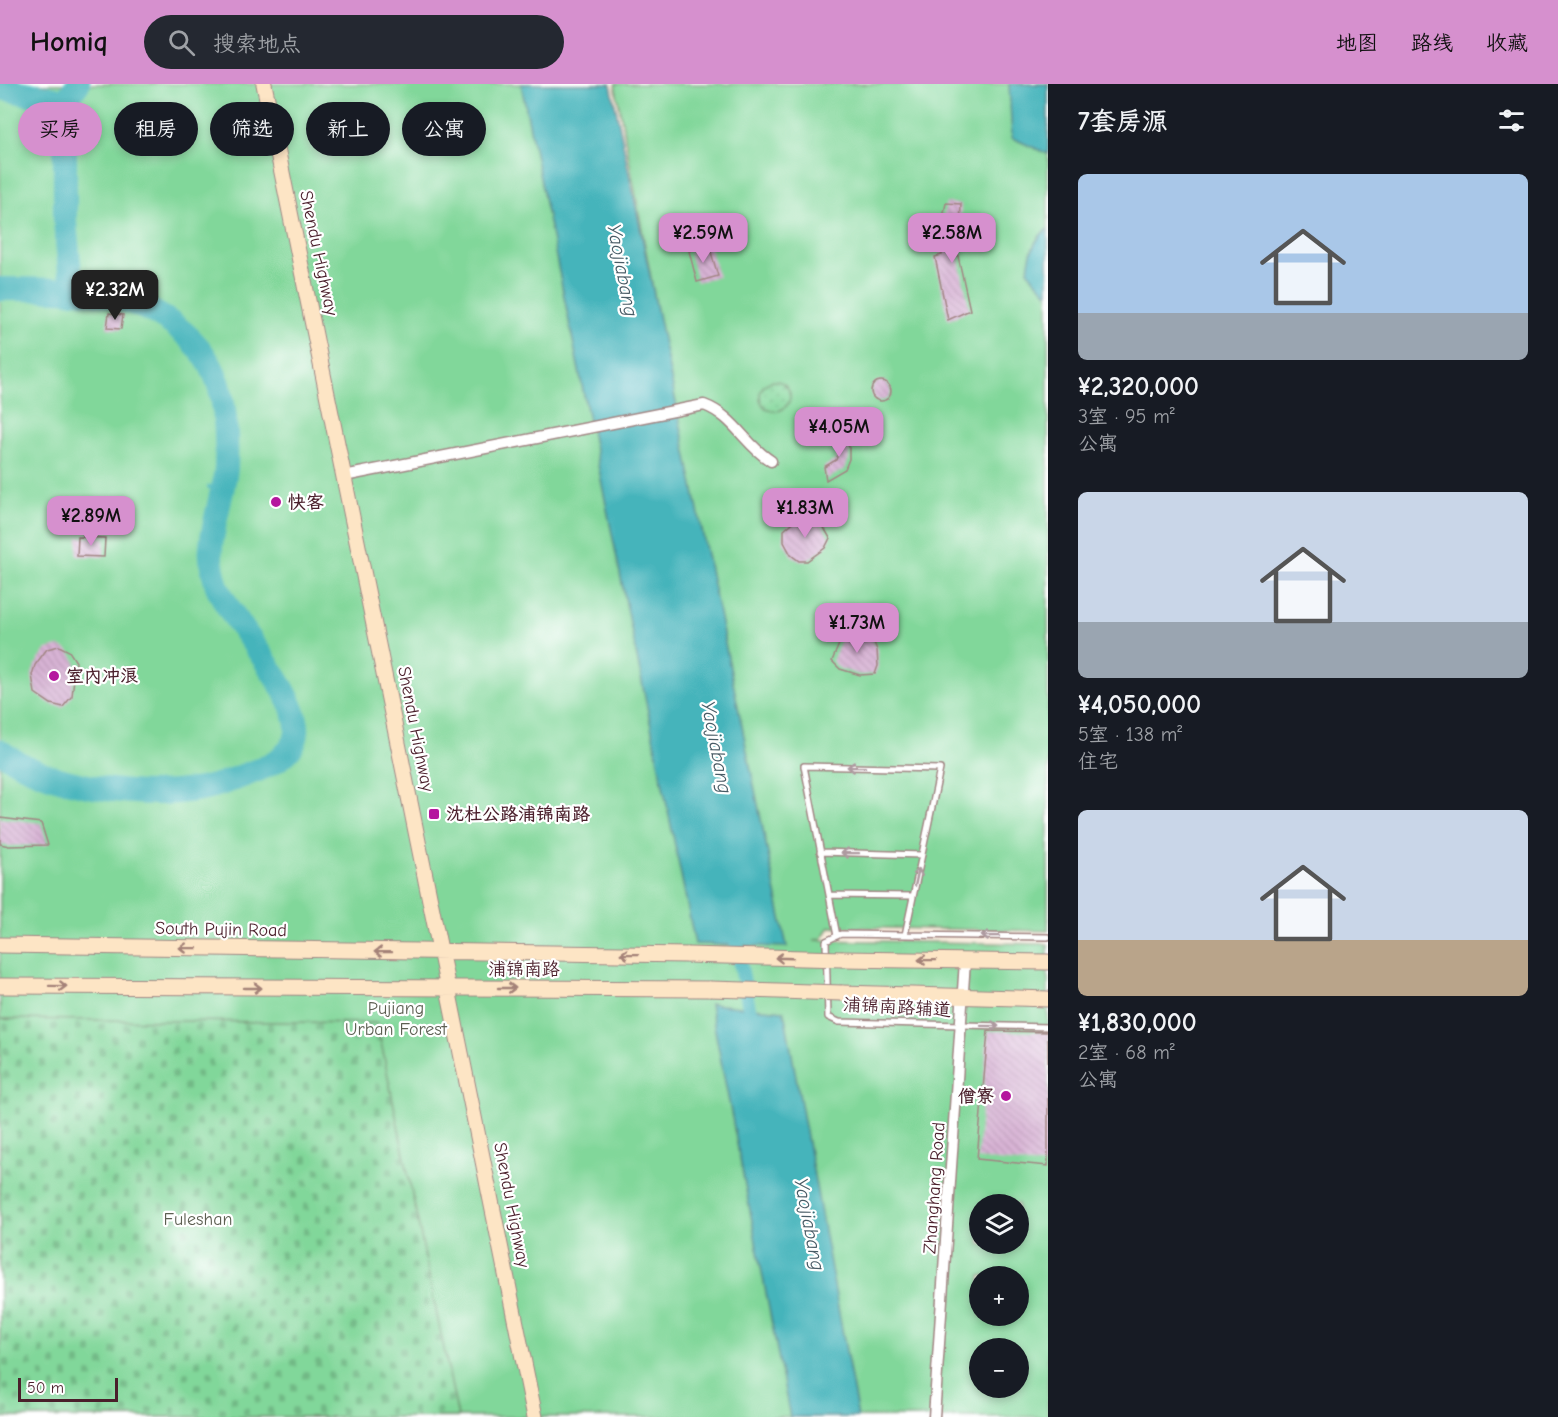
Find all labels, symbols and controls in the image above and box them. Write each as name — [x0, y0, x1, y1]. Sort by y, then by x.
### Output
search box — [144, 15, 564, 69]
text: Homiq — [30, 26, 108, 58]
icon: search — [165, 26, 198, 59]
text: 搜索地点 — [213, 31, 301, 57]
text: 地图 — [1336, 31, 1378, 55]
text: 路线 — [1411, 31, 1453, 55]
text: 收藏 — [1486, 31, 1528, 55]
chip: 买房 — [18, 102, 102, 156]
chip: 租房 — [114, 102, 198, 156]
chip: 筛选 — [210, 102, 294, 156]
chip: 新上 — [306, 102, 390, 156]
chip: 公寓 — [402, 102, 486, 156]
icon: filters — [1495, 104, 1528, 137]
text: 7套房源 — [1078, 107, 1168, 137]
street label: Shendu Highway — [295, 189, 342, 319]
pin: ¥2.59M — [654, 213, 752, 264]
pin: ¥2.58M — [903, 213, 1001, 264]
icon: home — [1249, 213, 1357, 321]
text: ¥2.59M — [673, 221, 733, 244]
text: ¥2.58M — [922, 221, 982, 244]
water label: Yaojiabang — [602, 222, 643, 318]
pin: ¥2.32M — [66, 270, 164, 321]
text: ¥2.32M — [85, 278, 145, 301]
text: ¥2,320,000 — [1078, 372, 1199, 402]
text: 3室 · 95 m² — [1078, 405, 1175, 428]
pin: ¥4.05M — [790, 407, 888, 458]
text: ¥4.05M — [808, 415, 870, 438]
text: 公寓 — [1078, 432, 1118, 455]
pin: ¥1.83M — [756, 488, 854, 539]
place label: 快客 — [288, 492, 324, 513]
marker: 快客 — [269, 495, 283, 509]
pin: ¥2.89M — [42, 496, 140, 547]
text: ¥1.83M — [776, 496, 834, 519]
text: ¥2.89M — [61, 504, 121, 527]
icon: home — [1249, 531, 1357, 639]
pin: ¥1.73M — [808, 603, 906, 654]
text: ¥1.73M — [829, 611, 885, 634]
street label: Shendu Highway — [393, 665, 438, 795]
place label: 室内冲浪 — [66, 666, 138, 687]
marker: 室内冲浪 — [47, 669, 61, 683]
text: ¥4,050,000 — [1078, 690, 1201, 720]
water label: Yaojiabang — [696, 699, 737, 795]
text: 5室 · 138 m² — [1078, 723, 1182, 746]
text: 住宅 — [1078, 750, 1118, 773]
one-way arrow — [846, 762, 866, 773]
place label: 沈杜公路浦锦南路 — [446, 804, 590, 825]
marker: 沈杜公路浦锦南路 — [427, 807, 441, 821]
one-way arrow — [841, 847, 861, 859]
icon: home — [1249, 849, 1357, 957]
one-way arrow — [912, 868, 923, 888]
street label: South Pujin Road — [155, 918, 287, 941]
one-way arrow — [980, 930, 1000, 942]
one-way arrow — [179, 942, 199, 954]
one-way arrow — [374, 946, 394, 957]
one-way arrow — [620, 948, 640, 960]
one-way arrow — [775, 952, 795, 963]
one-way arrow — [917, 954, 937, 966]
street label: 浦锦南路 — [488, 959, 560, 980]
one-way arrow — [48, 980, 68, 992]
one-way arrow — [243, 982, 263, 994]
one-way arrow — [496, 982, 516, 994]
street label: 浦锦南路辅道 — [842, 994, 951, 1021]
park label: Pujiang Urban Forest — [345, 998, 448, 1040]
text: ¥1,830,000 — [1078, 1008, 1197, 1038]
one-way arrow — [980, 1020, 1000, 1032]
text: 2室 · 68 m² — [1078, 1041, 1175, 1064]
text: 公寓 — [1078, 1068, 1118, 1091]
place label: 僧寮 — [958, 1086, 994, 1107]
marker: 僧寮 — [999, 1089, 1013, 1103]
street label: Zhanghang Road — [919, 1121, 950, 1255]
street label: Shendu Highway — [489, 1141, 534, 1271]
water label: Yaojiabang — [789, 1176, 830, 1272]
map controls — [969, 1194, 1029, 1398]
button: layers — [969, 1194, 1029, 1254]
park label: Fuleshan — [164, 1209, 232, 1230]
button: + — [969, 1266, 1029, 1326]
button: − — [969, 1338, 1029, 1398]
scale bar — [18, 1375, 118, 1402]
text: 50 m — [27, 1379, 64, 1397]

